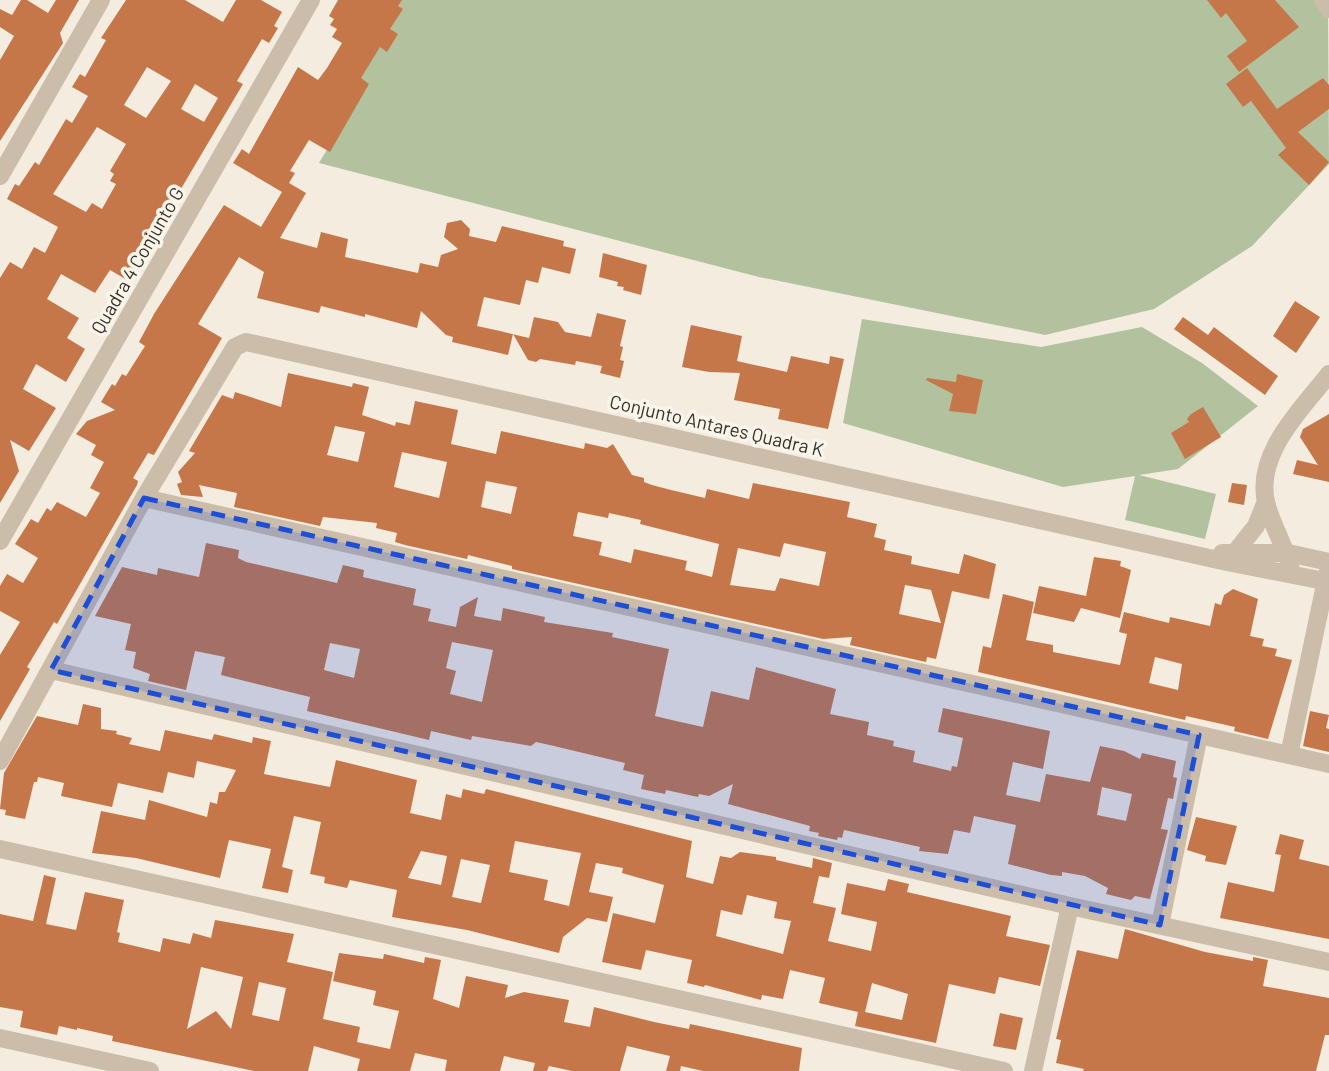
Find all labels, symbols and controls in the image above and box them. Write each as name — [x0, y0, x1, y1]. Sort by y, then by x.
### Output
street label: Quadra 4 Conjunto G — [86, 183, 188, 337]
street label: Conjunto Antares Quadra K — [608, 389, 827, 461]

